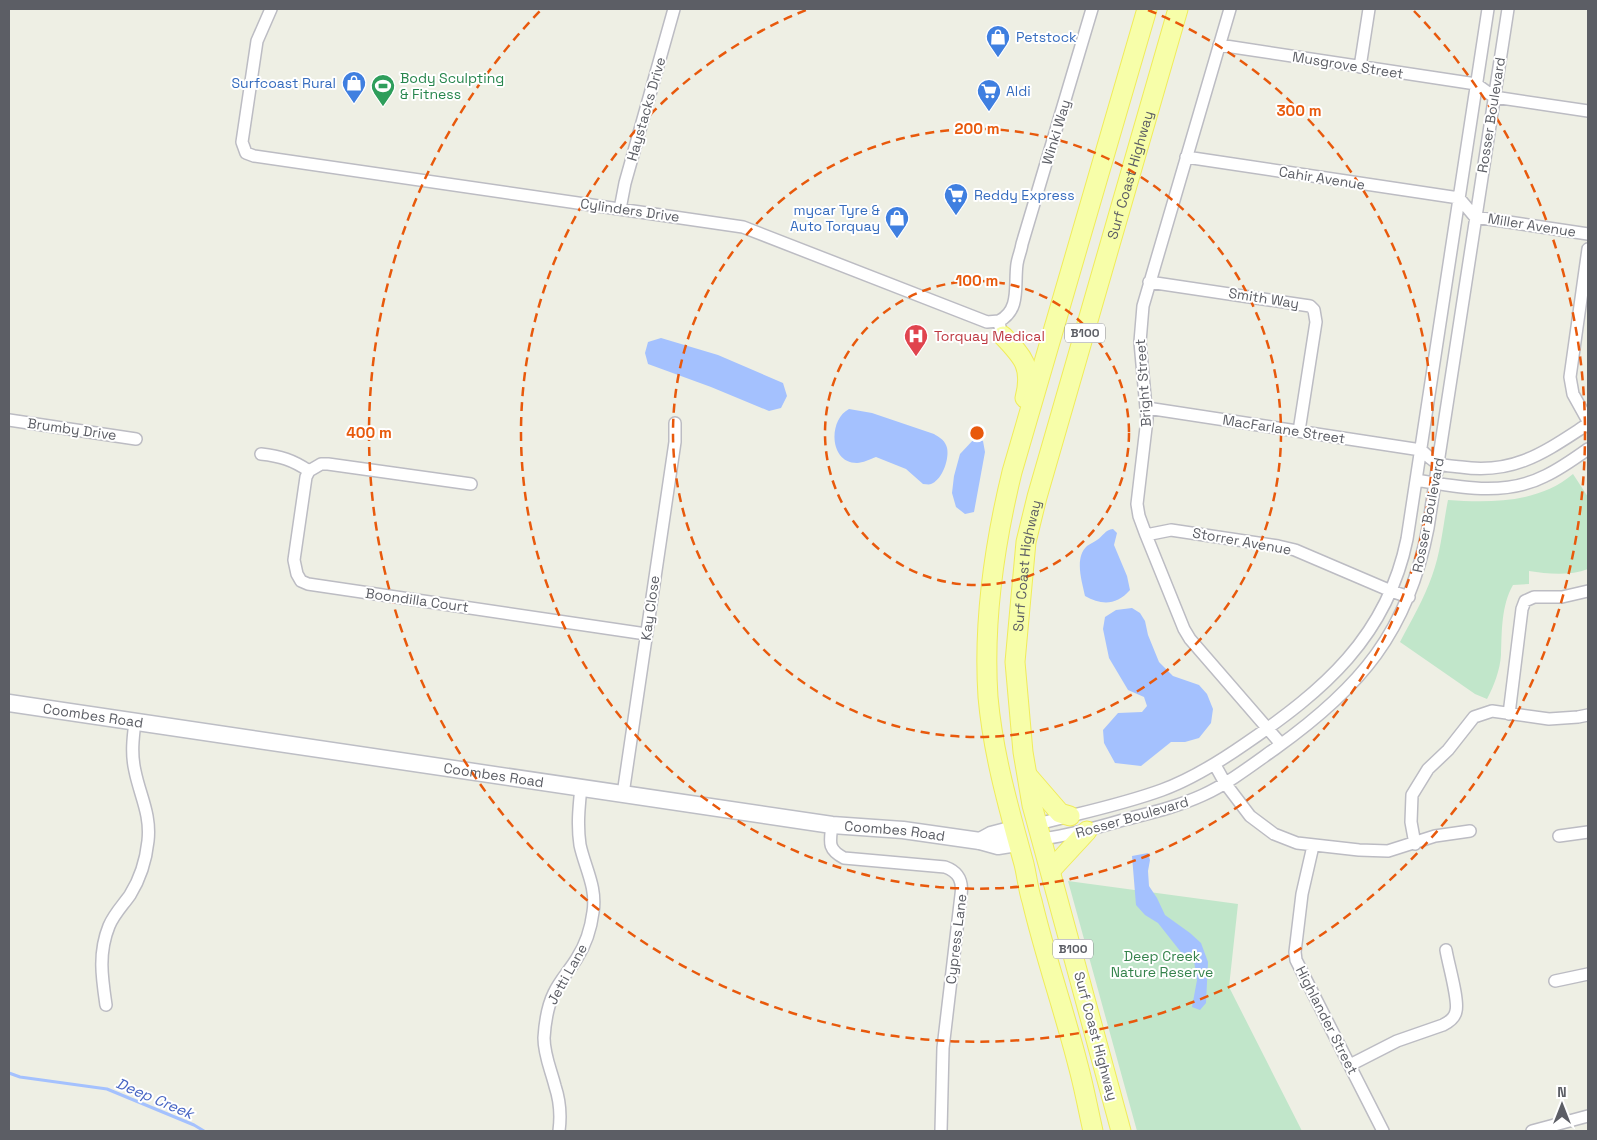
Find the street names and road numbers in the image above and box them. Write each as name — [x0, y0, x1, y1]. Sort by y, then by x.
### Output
street label: Musgrove Street — [1291, 47, 1405, 83]
street label: Haystacks Drive — [623, 55, 669, 163]
street label: Rosser Boulevard — [1473, 56, 1509, 174]
street label: Winki Way — [1038, 97, 1074, 167]
street label: Surf Coast Highway — [1103, 109, 1157, 241]
street label: Cahir Avenue — [1278, 162, 1366, 194]
street label: Cylinders Drive — [579, 194, 681, 226]
street label: Miller Avenue — [1487, 209, 1577, 241]
street label: Smith Way — [1227, 284, 1301, 312]
road number: B100 — [1065, 323, 1105, 342]
street label: Bright Street — [1131, 338, 1155, 428]
street label: MacFarlane Street — [1221, 410, 1347, 448]
street label: Brumby Drive — [26, 414, 118, 444]
street label: Rosser Boulevard — [1408, 456, 1448, 574]
street label: Surf Coast Highway — [1009, 498, 1045, 632]
street label: Storrer Avenue — [1191, 523, 1293, 559]
street label: Kay Close — [637, 574, 663, 642]
street label: Boondilla Court — [364, 584, 470, 616]
street label: Coombes Road — [42, 699, 144, 732]
street label: Coombes Road — [442, 759, 545, 791]
street label: Rosser Boulevard — [1073, 792, 1191, 842]
street label: Coombes Road — [844, 817, 946, 845]
street label: Cypress Lane — [942, 893, 970, 985]
street label: Jetti Lane — [543, 940, 591, 1008]
road number: B100 — [1053, 940, 1093, 959]
street label: Highlander Street — [1292, 963, 1362, 1077]
street label: Surf Coast Highway — [1070, 970, 1122, 1102]

